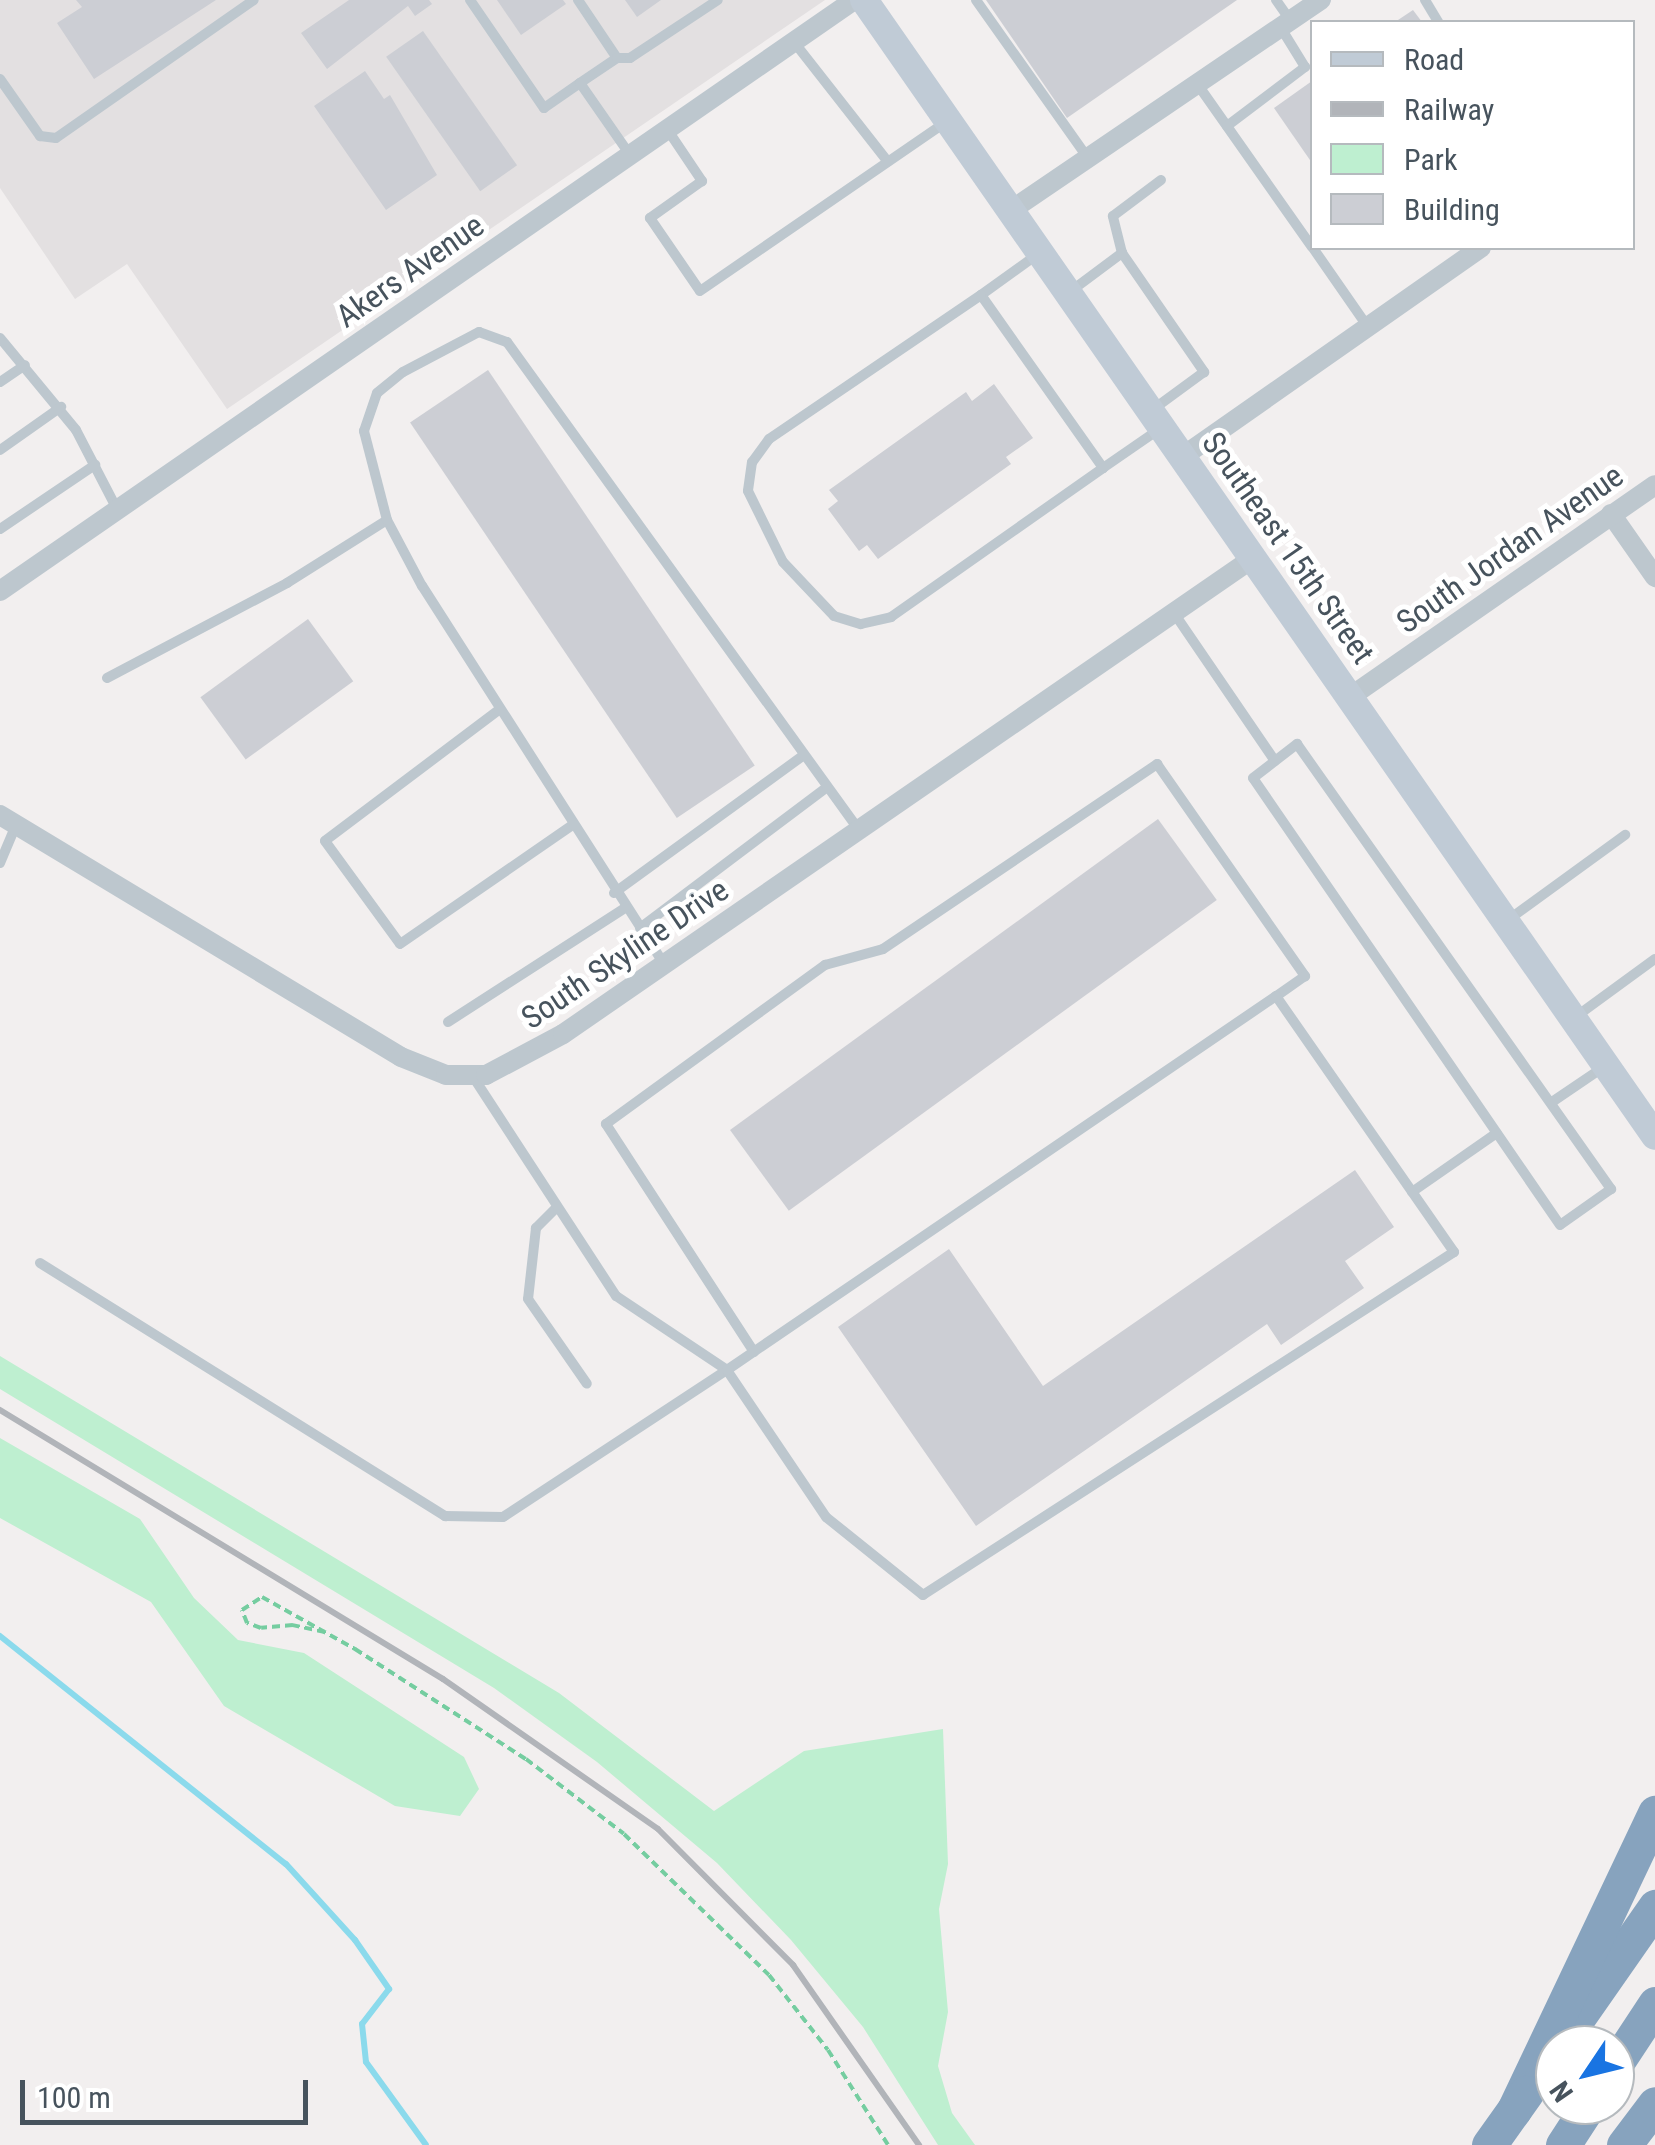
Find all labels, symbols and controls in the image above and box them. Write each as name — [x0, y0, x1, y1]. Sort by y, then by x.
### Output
legend — [1310, 20, 1635, 250]
text: Road — [1404, 42, 1464, 77]
text: Railway — [1404, 92, 1494, 127]
text: Park — [1404, 142, 1458, 177]
text: Building — [1404, 192, 1500, 227]
street label: Akers Avenue — [329, 206, 491, 336]
street label: Southeast 15th Street — [1194, 425, 1382, 671]
street label: South Jordan Avenue — [1389, 457, 1631, 641]
street label: South Skyline Drive — [514, 871, 736, 1037]
north arrow — [1535, 2025, 1635, 2125]
scale bar — [25, 2060, 312, 2122]
text: N — [1543, 2075, 1580, 2108]
text: 100 m — [37, 2080, 111, 2115]

